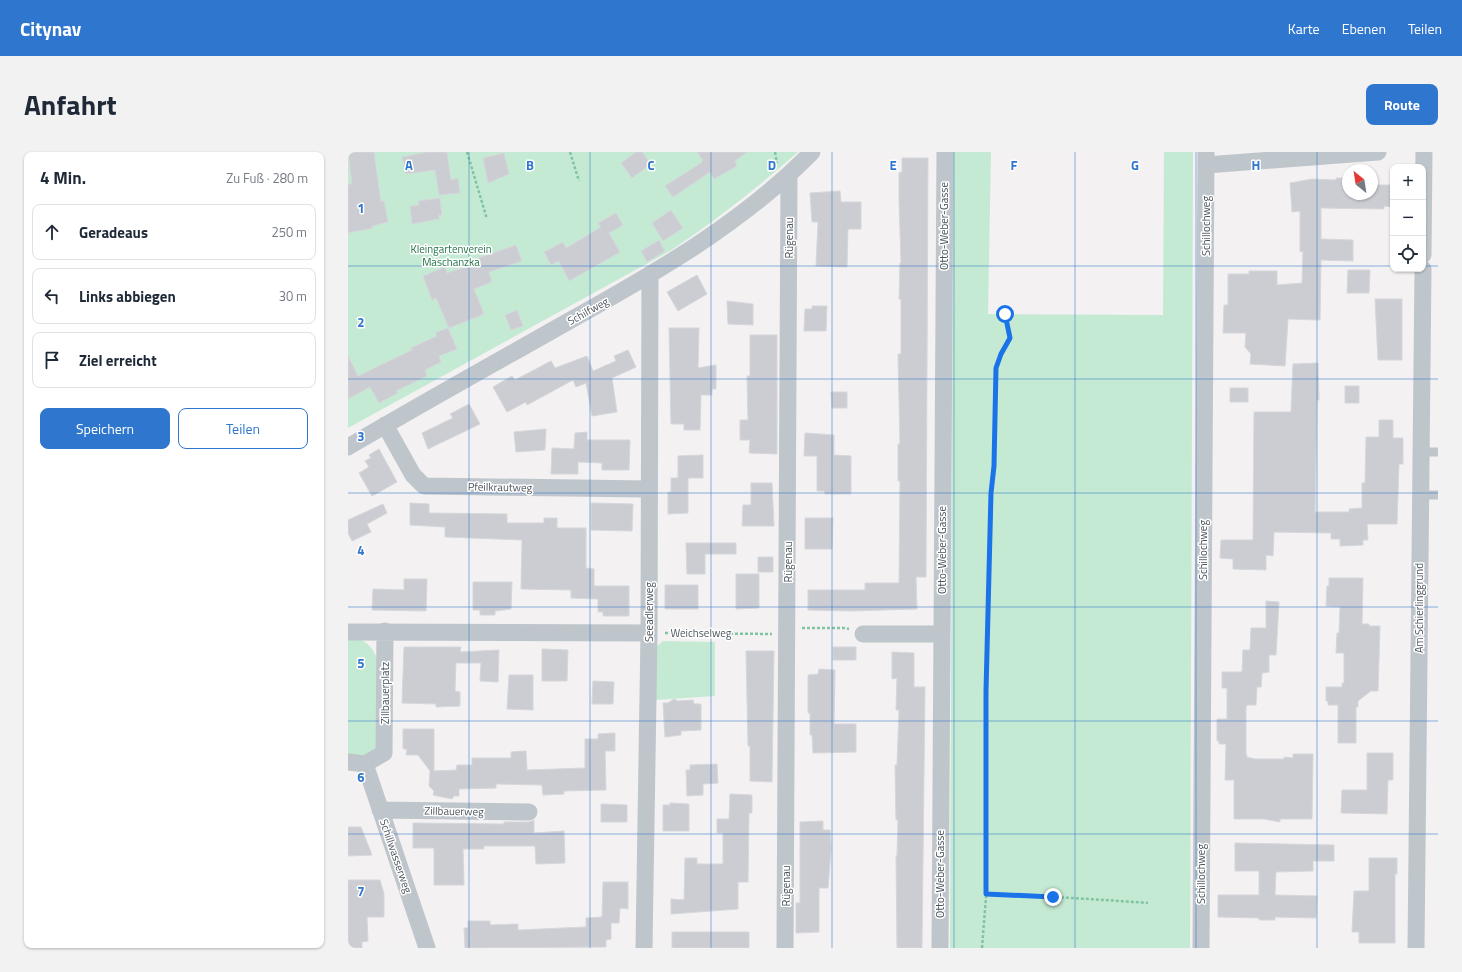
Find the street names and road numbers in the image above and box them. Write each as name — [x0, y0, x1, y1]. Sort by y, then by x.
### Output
street label: Otto-Weber-Gasse — [936, 182, 952, 270]
street label: Schillochweg — [1198, 196, 1214, 256]
street label: Rügenau — [781, 217, 797, 259]
street label: Schilfweg — [565, 293, 612, 329]
street label: Pfeilkrautweg — [468, 478, 533, 496]
street label: Otto-Weber-Gasse — [934, 506, 950, 594]
street label: Schillochweg — [1195, 520, 1211, 580]
street label: Rügenau — [780, 541, 796, 583]
street label: Am Schierlinggrund — [1411, 563, 1427, 653]
street label: Seeadlerweg — [641, 582, 657, 642]
street label: Weichselweg — [671, 625, 732, 641]
street label: Zillbauerplatz — [377, 662, 393, 724]
street label: Zillbauerweg — [424, 802, 484, 820]
street label: Schillwasserweg — [376, 817, 416, 895]
street label: Otto-Weber-Gasse — [932, 830, 948, 918]
street label: Schillochweg — [1193, 844, 1209, 904]
street label: Rügenau — [778, 865, 794, 907]

